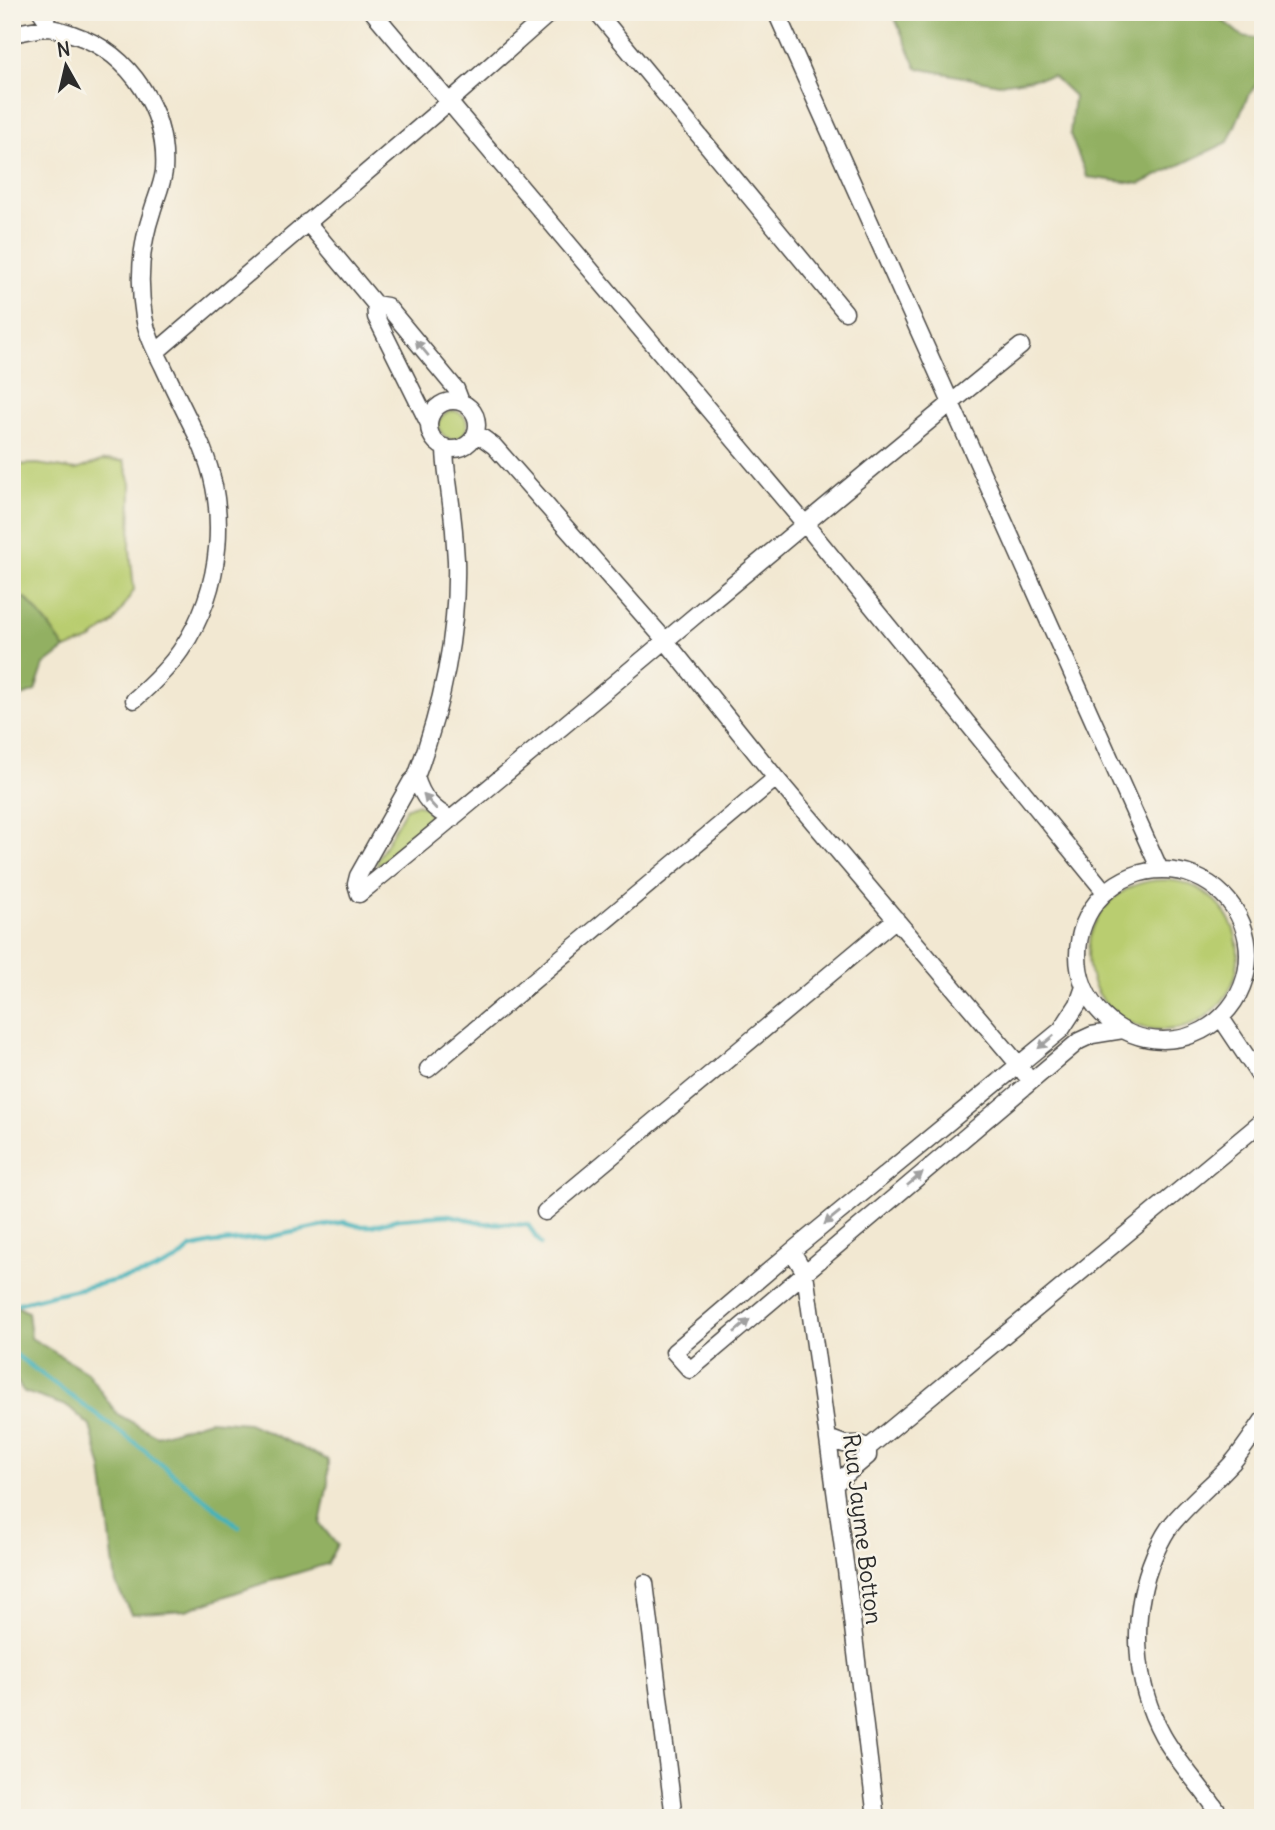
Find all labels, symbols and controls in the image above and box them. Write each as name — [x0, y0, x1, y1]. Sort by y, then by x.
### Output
north arrow — [32, 32, 102, 102]
text: N — [55, 36, 72, 62]
one-way arrow — [415, 340, 430, 357]
one-way arrow — [422, 793, 438, 811]
one-way arrow — [1037, 1035, 1055, 1050]
one-way arrow — [907, 1172, 924, 1187]
one-way arrow — [824, 1210, 841, 1225]
one-way arrow — [733, 1318, 751, 1334]
street label: Rua Jayme Botton — [837, 1432, 889, 1626]

